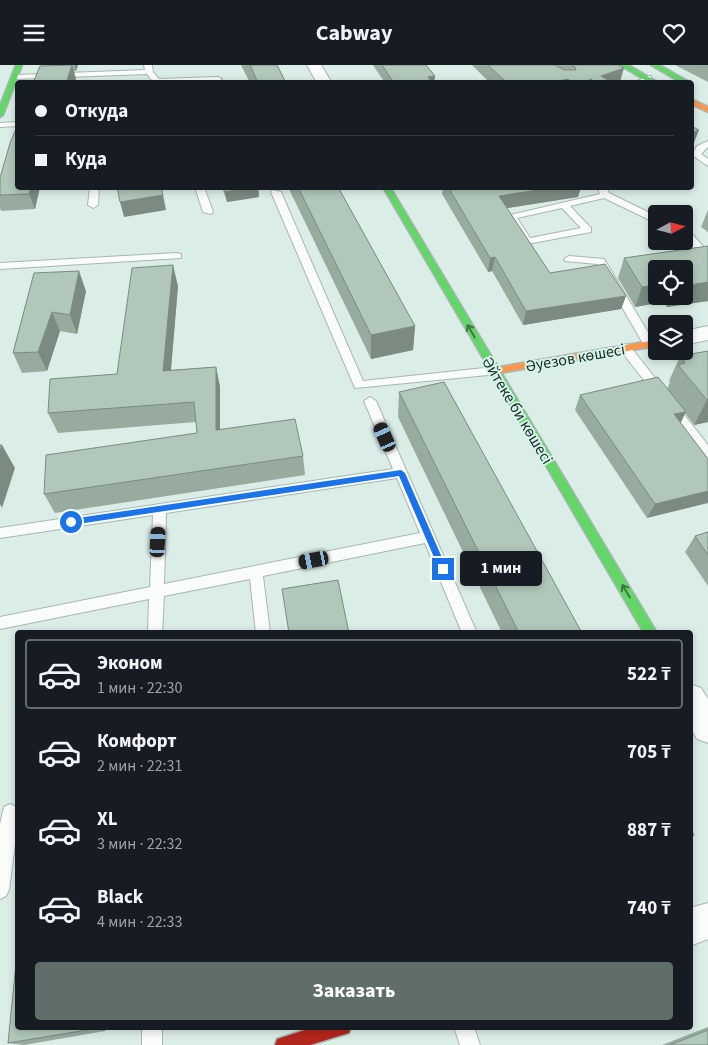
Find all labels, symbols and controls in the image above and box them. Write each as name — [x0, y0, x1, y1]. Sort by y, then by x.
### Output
text: Cabway — [316, 17, 392, 49]
icon: menu — [20, 19, 48, 47]
icon: heart — [660, 19, 688, 47]
text: Откуда — [65, 98, 128, 125]
text: Куда — [65, 146, 107, 173]
north arrow — [648, 205, 692, 250]
map controls — [648, 205, 693, 360]
button: locate — [648, 260, 693, 305]
button: layers — [648, 315, 693, 360]
one-way arrow — [465, 324, 475, 338]
street label: Әуезов көшесі — [524, 338, 627, 378]
street label: Әйтеке би көшесі — [476, 353, 558, 468]
car — [372, 420, 397, 454]
route start — [60, 511, 82, 533]
car — [149, 527, 166, 557]
car — [297, 550, 330, 570]
callout: 1 мин — [460, 551, 543, 587]
text: 1 мин — [481, 557, 521, 579]
route end — [432, 558, 454, 580]
one-way arrow — [620, 584, 630, 598]
text: Эконом — [97, 650, 163, 677]
icon: car — [37, 652, 82, 697]
text: 522 ₸ — [627, 661, 671, 688]
text: 1 мин · 22:30 — [97, 677, 183, 699]
text: Комфорт — [97, 728, 177, 755]
icon: car — [37, 730, 82, 775]
text: 705 ₸ — [627, 739, 671, 766]
text: 2 мин · 22:31 — [97, 755, 183, 777]
text: XL — [97, 806, 118, 833]
icon: car — [37, 808, 82, 853]
text: 887 ₸ — [627, 817, 671, 844]
text: 3 мин · 22:32 — [97, 833, 183, 855]
text: Black — [97, 884, 143, 911]
icon: car — [37, 886, 82, 931]
text: 740 ₸ — [627, 895, 671, 922]
text: 4 мин · 22:33 — [97, 911, 183, 933]
button: Заказать — [35, 962, 673, 1020]

